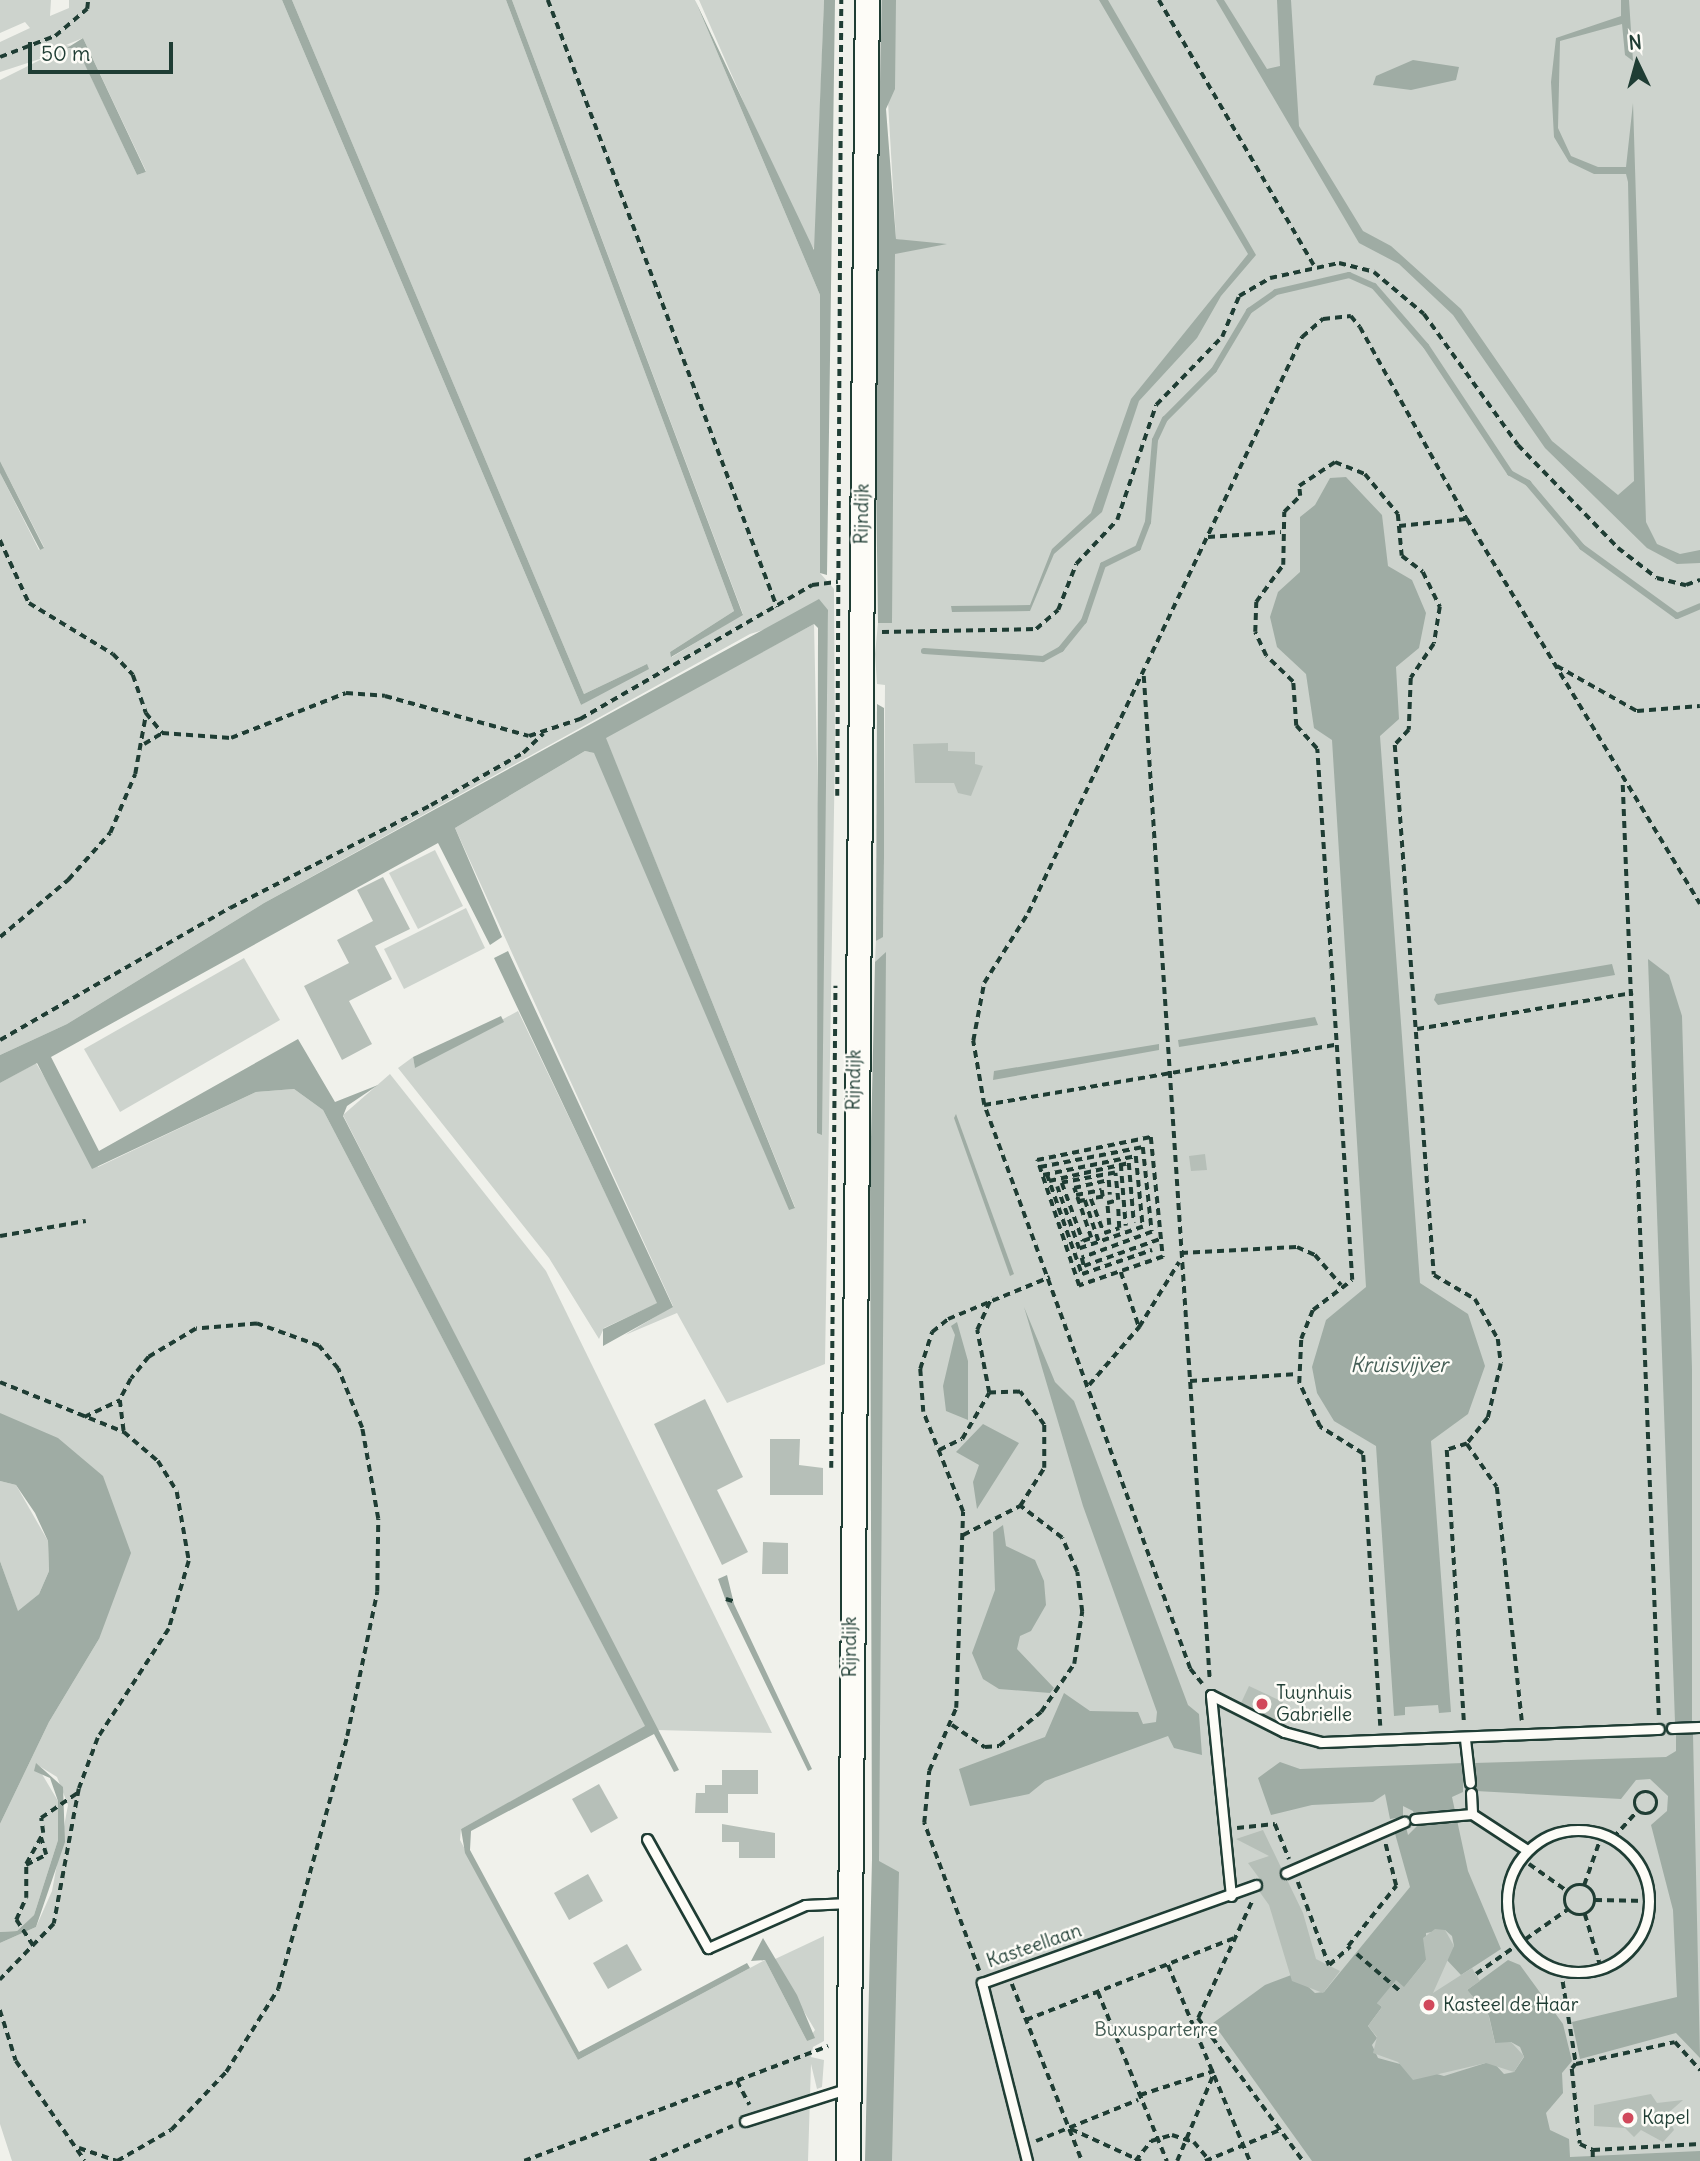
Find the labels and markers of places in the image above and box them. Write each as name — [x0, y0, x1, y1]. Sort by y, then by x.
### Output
place label: Tuynhuis Gabrielle — [1276, 1682, 1352, 1726]
marker: Tuynhuis Gabrielle — [1254, 1696, 1270, 1712]
place label: Kasteel de Haar — [1443, 1994, 1578, 2016]
marker: Kasteel de Haar — [1421, 1997, 1437, 2013]
place label: Kapel — [1642, 2107, 1690, 2129]
marker: Kapel — [1620, 2110, 1636, 2126]

